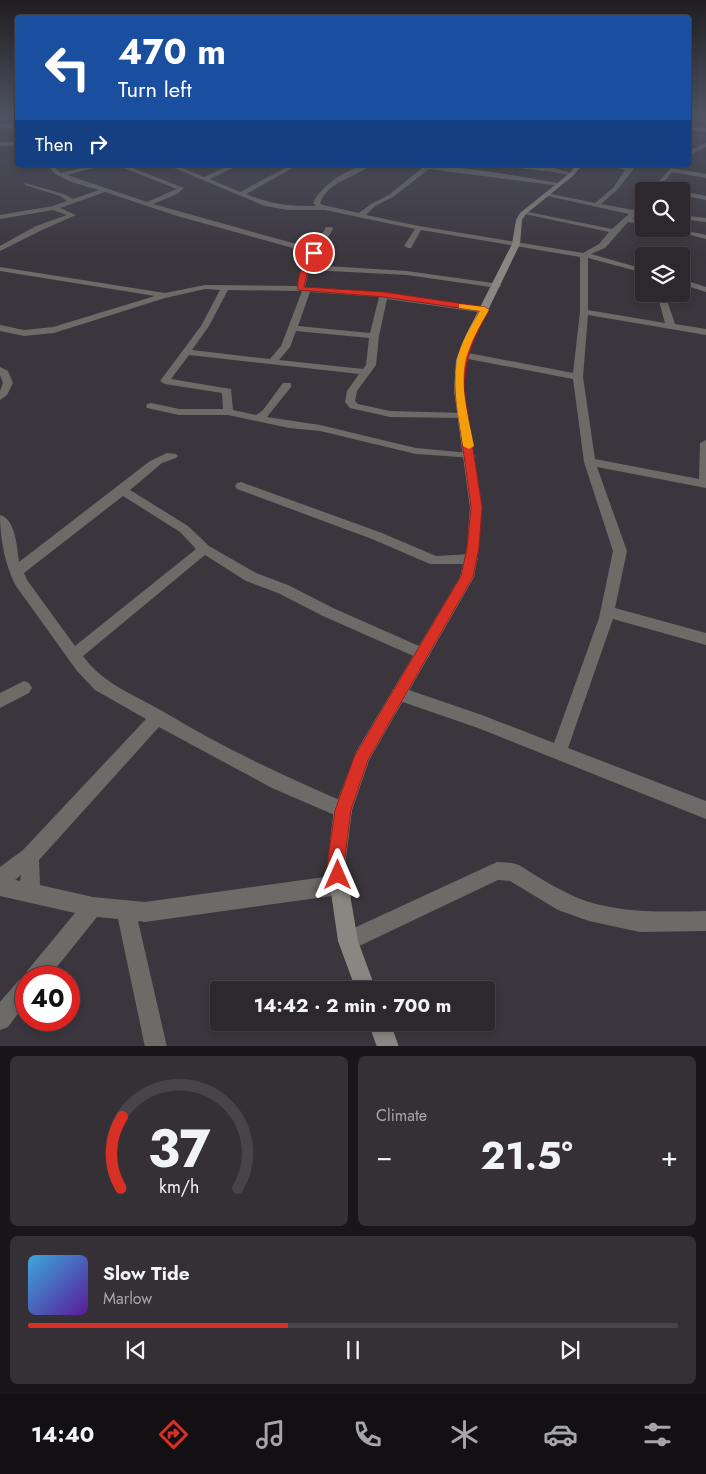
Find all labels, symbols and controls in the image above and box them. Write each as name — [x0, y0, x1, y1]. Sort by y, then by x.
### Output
text: 470 m — [118, 27, 226, 77]
icon: left — [35, 35, 100, 100]
text: Turn left — [118, 73, 192, 105]
icon: right — [84, 130, 112, 158]
text: Then — [35, 131, 74, 158]
map controls — [635, 182, 690, 302]
button: search — [635, 182, 690, 237]
pin — [293, 232, 335, 274]
icon: arrive — [300, 239, 328, 267]
button: layers — [635, 247, 690, 302]
position arrow — [311, 848, 363, 900]
speed limit sign: 40 — [15, 966, 80, 1031]
text: 14:42 · 2 min · 700 m — [254, 992, 451, 1019]
text: Climate — [376, 1104, 427, 1127]
text: 37 — [148, 1111, 211, 1187]
text: 21.5° — [480, 1128, 573, 1183]
text: − — [376, 1136, 393, 1177]
text: + — [661, 1136, 678, 1177]
text: km/h — [159, 1174, 199, 1200]
text: Slow Tide — [103, 1260, 190, 1287]
text: Marlow — [103, 1287, 152, 1310]
icon: previous — [122, 1336, 150, 1364]
icon: pause — [339, 1336, 367, 1364]
icon: next — [556, 1336, 584, 1364]
icon: directions — [156, 1417, 191, 1452]
icon: music — [253, 1417, 288, 1452]
icon: phone — [350, 1417, 385, 1452]
icon: climate — [447, 1417, 482, 1452]
icon: car — [543, 1417, 578, 1452]
icon: filters — [640, 1417, 675, 1452]
text: 14:40 — [31, 1418, 94, 1450]

